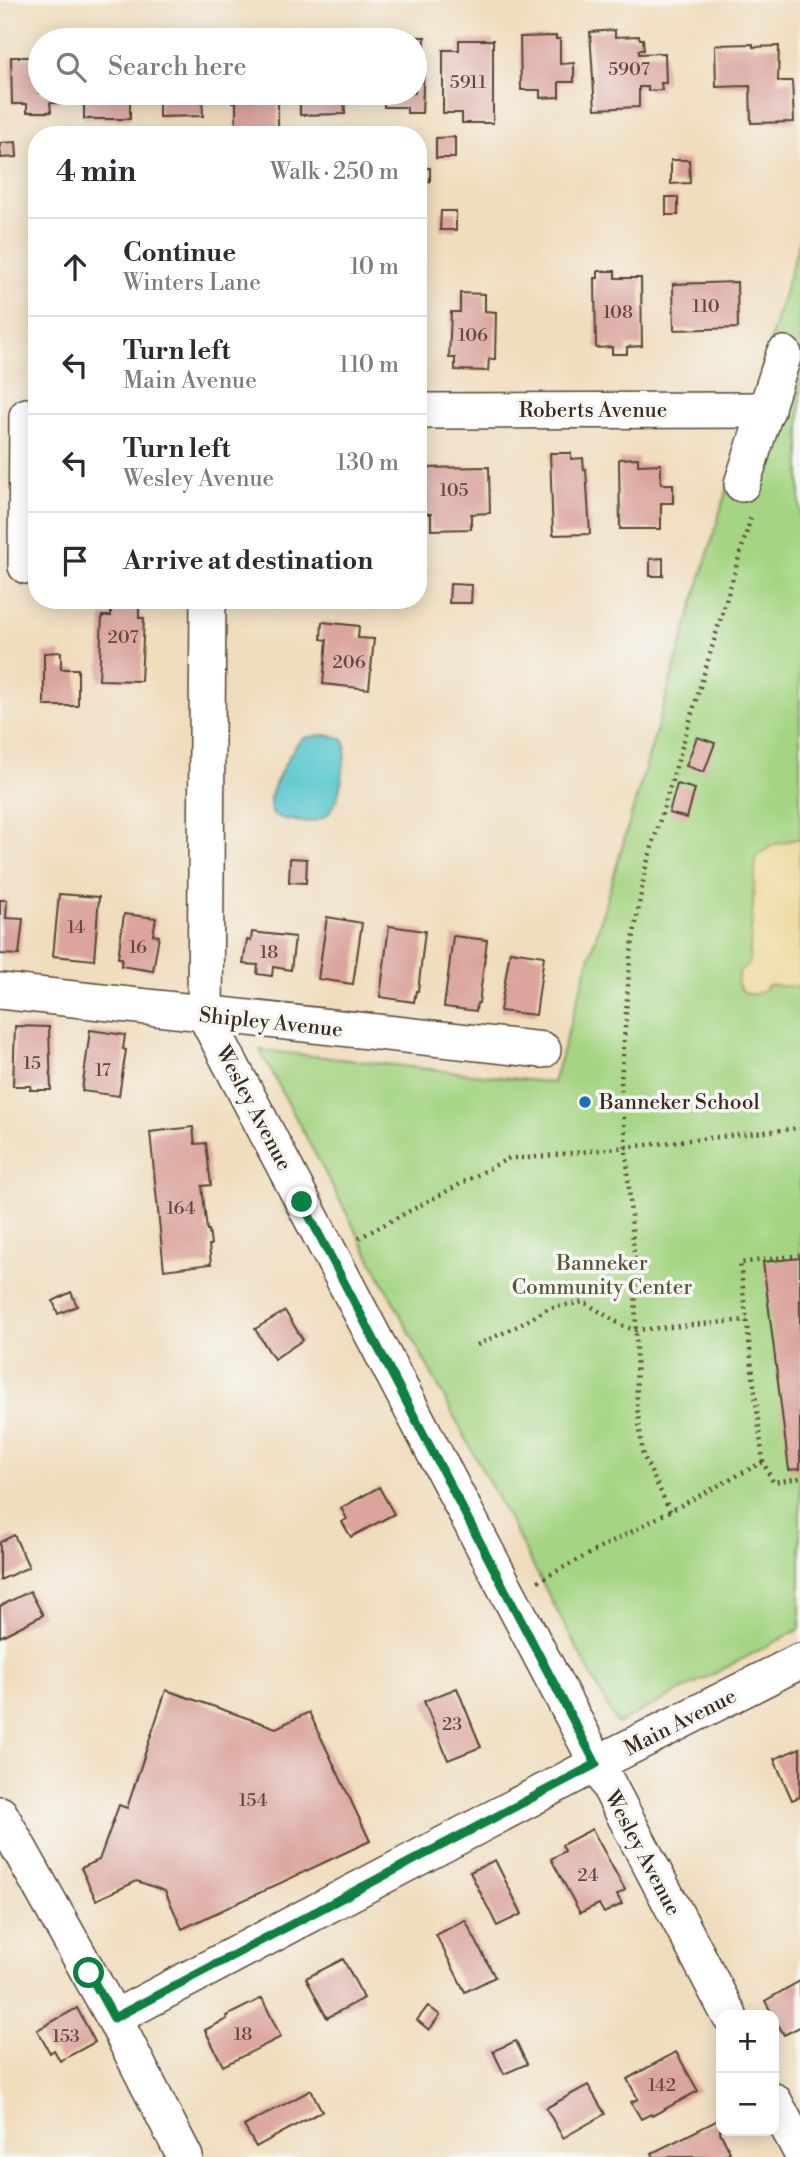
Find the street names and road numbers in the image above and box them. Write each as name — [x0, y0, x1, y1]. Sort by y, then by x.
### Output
street label: Roberts Avenue — [519, 398, 667, 424]
street label: Shipley Avenue — [198, 1003, 344, 1043]
street label: Wesley Avenue — [209, 1041, 297, 1175]
street label: Main Avenue — [620, 1684, 741, 1762]
street label: Wesley Avenue — [598, 1786, 686, 1920]

